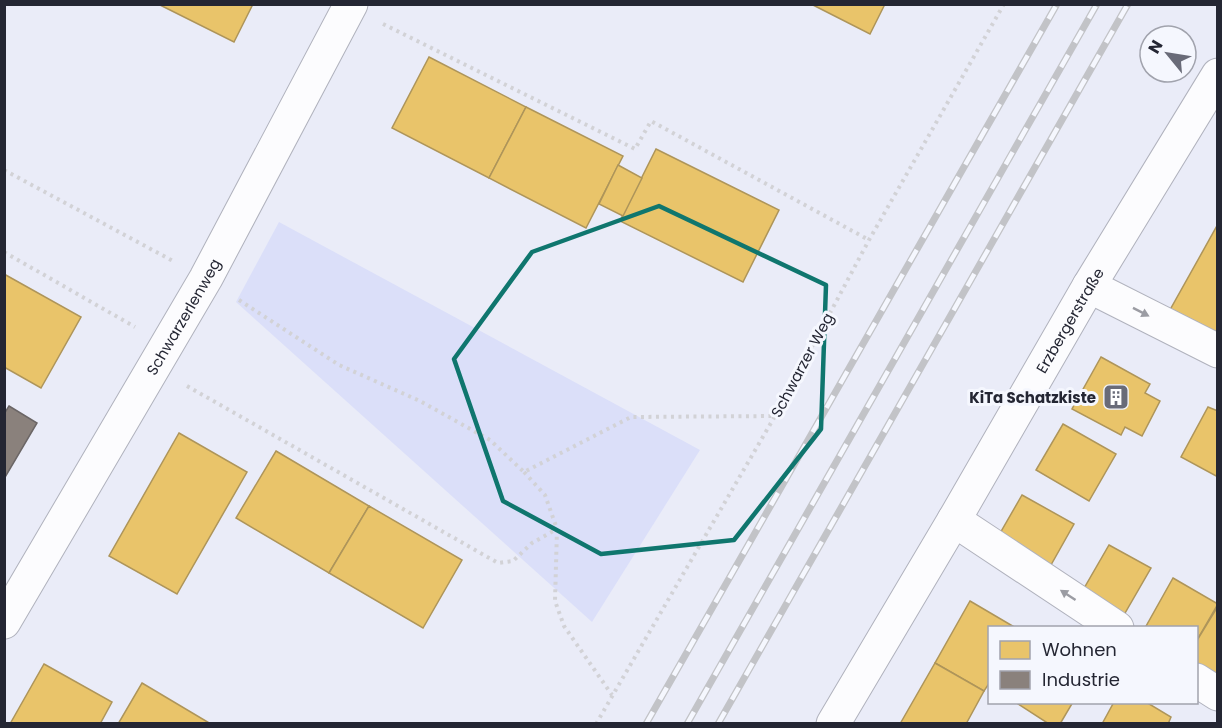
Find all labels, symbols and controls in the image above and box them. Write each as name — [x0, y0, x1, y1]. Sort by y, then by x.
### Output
north arrow — [1138, 24, 1198, 84]
text: N — [1142, 36, 1168, 58]
street label: Schwarzerlenweg — [141, 255, 225, 379]
street label: Erzbergerstraße — [1031, 263, 1108, 377]
one-way arrow — [1132, 307, 1150, 317]
street label: Schwarzer Weg — [766, 309, 838, 421]
building icon: KiTa Schatzkiste — [1101, 382, 1131, 412]
place label: KiTa Schatzkiste — [969, 387, 1096, 408]
one-way arrow — [1060, 590, 1076, 601]
legend — [988, 626, 1198, 704]
text: Wohnen — [1042, 637, 1117, 662]
text: Industrie — [1042, 667, 1120, 692]

